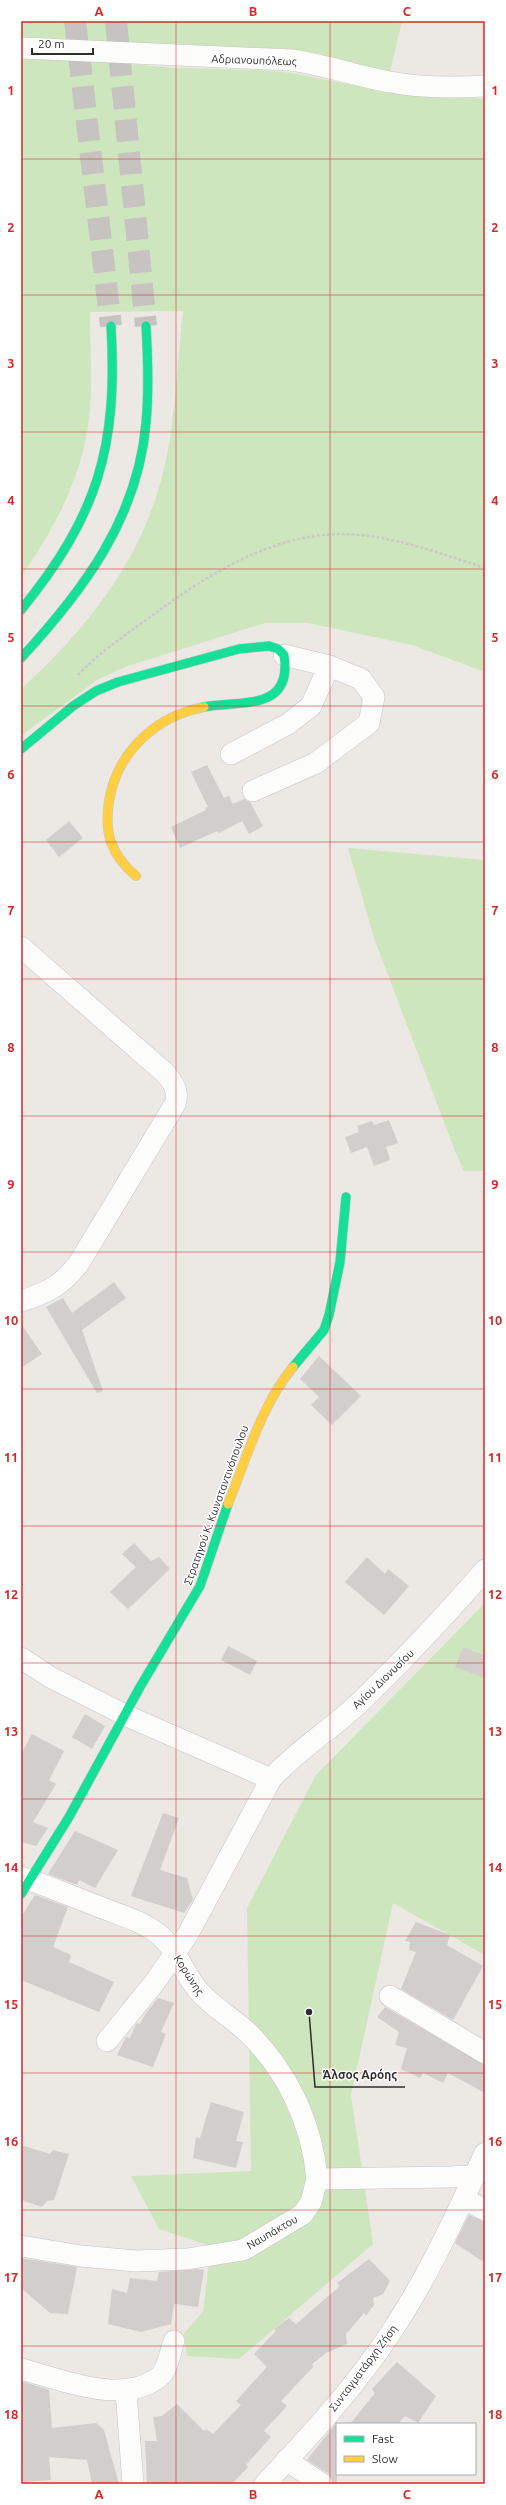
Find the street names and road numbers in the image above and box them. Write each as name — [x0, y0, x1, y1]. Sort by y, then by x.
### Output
street label: Αδριανουπόλεως — [211, 53, 297, 68]
street label: Στρατηγού Κ. Κωνσταντινόπουλου — [181, 1424, 251, 1586]
street label: Αγίου Διονυσίου — [350, 1647, 416, 1711]
street label: Κορώνης — [171, 1953, 206, 1998]
street label: Ναυπάκτου — [244, 2213, 300, 2251]
street label: Συνταγματάρχη Ζήση — [327, 2322, 399, 2414]

